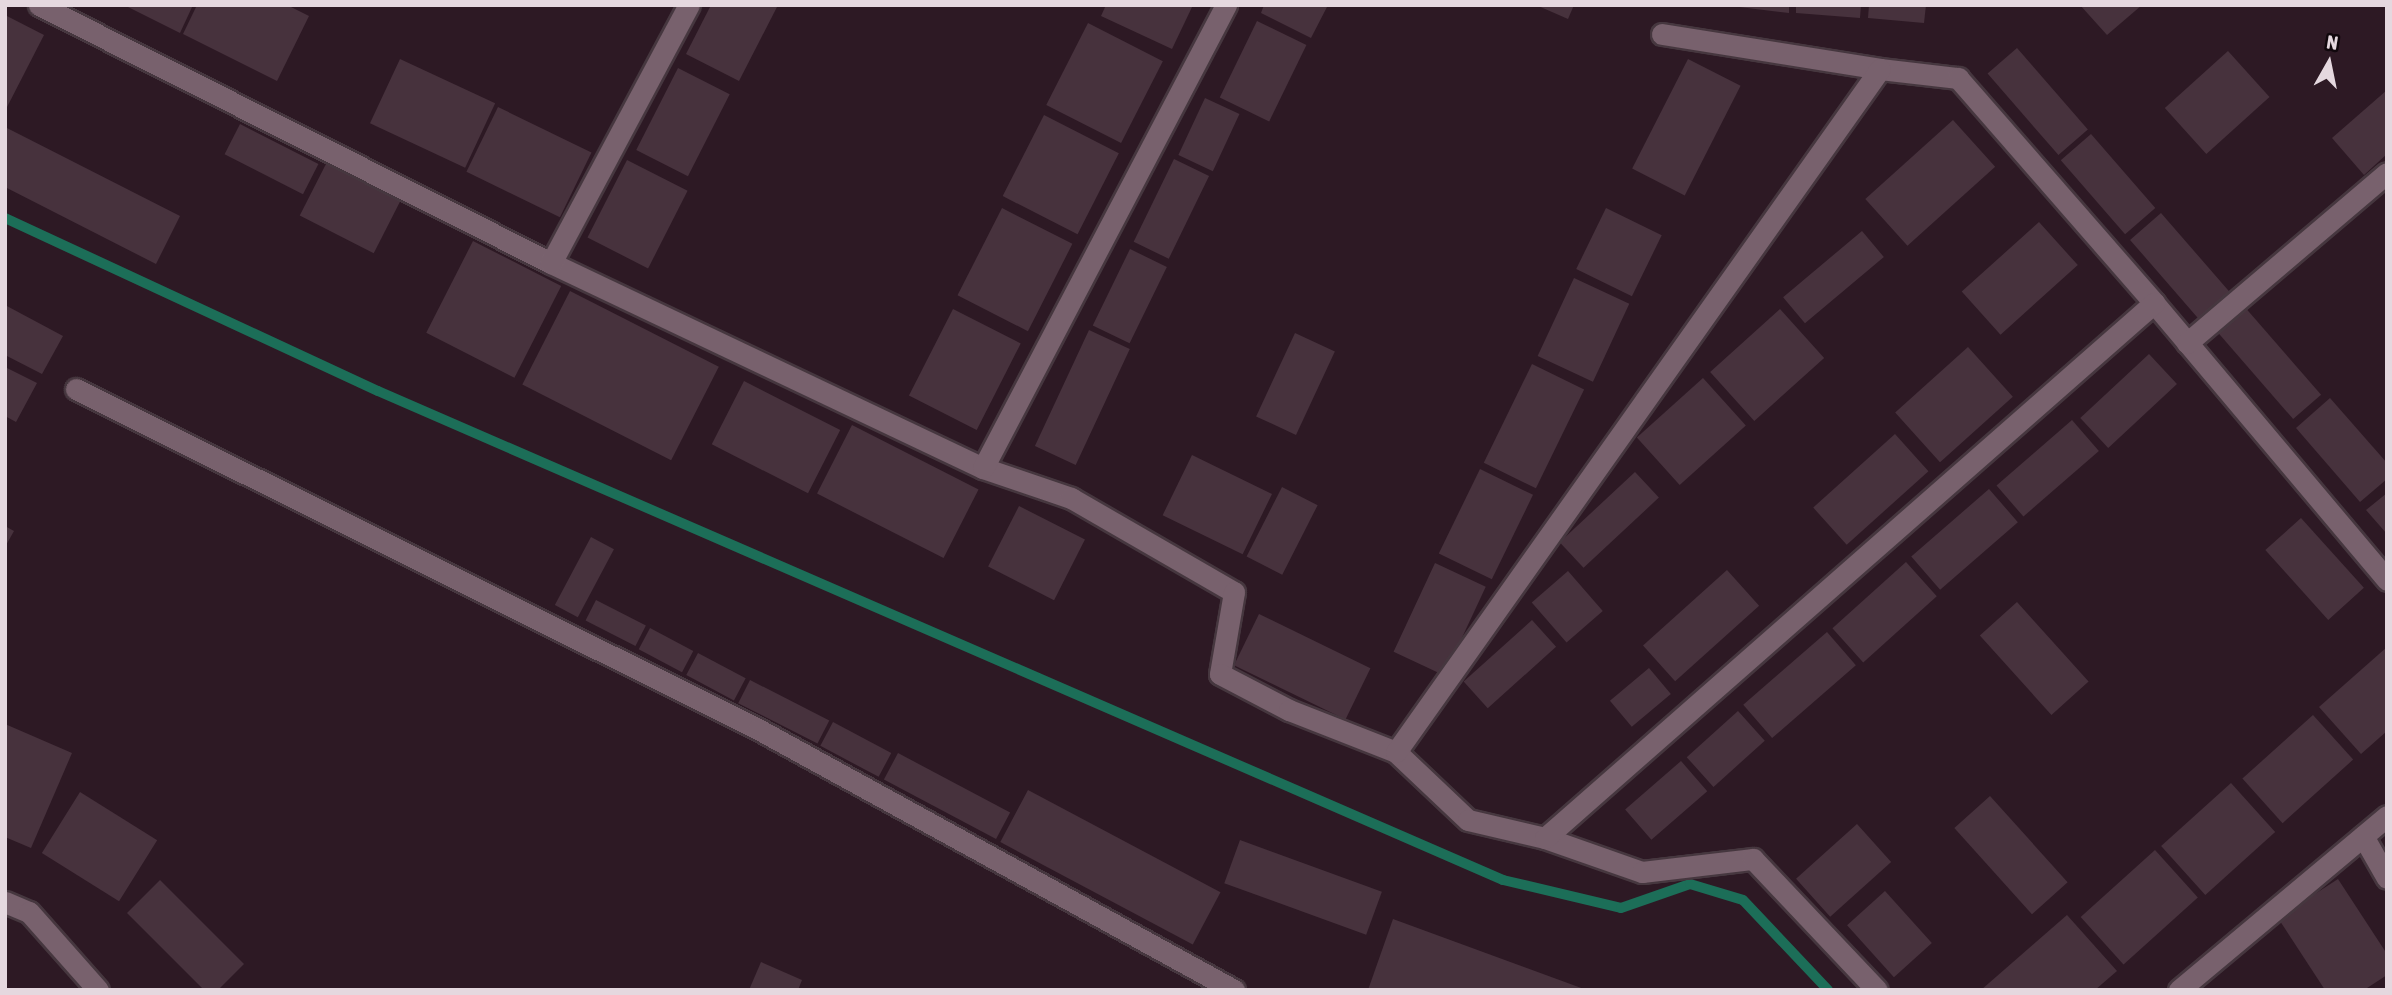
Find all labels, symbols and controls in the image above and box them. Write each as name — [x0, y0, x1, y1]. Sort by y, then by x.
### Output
north arrow — [2294, 28, 2364, 98]
text: N — [2325, 31, 2340, 54]

